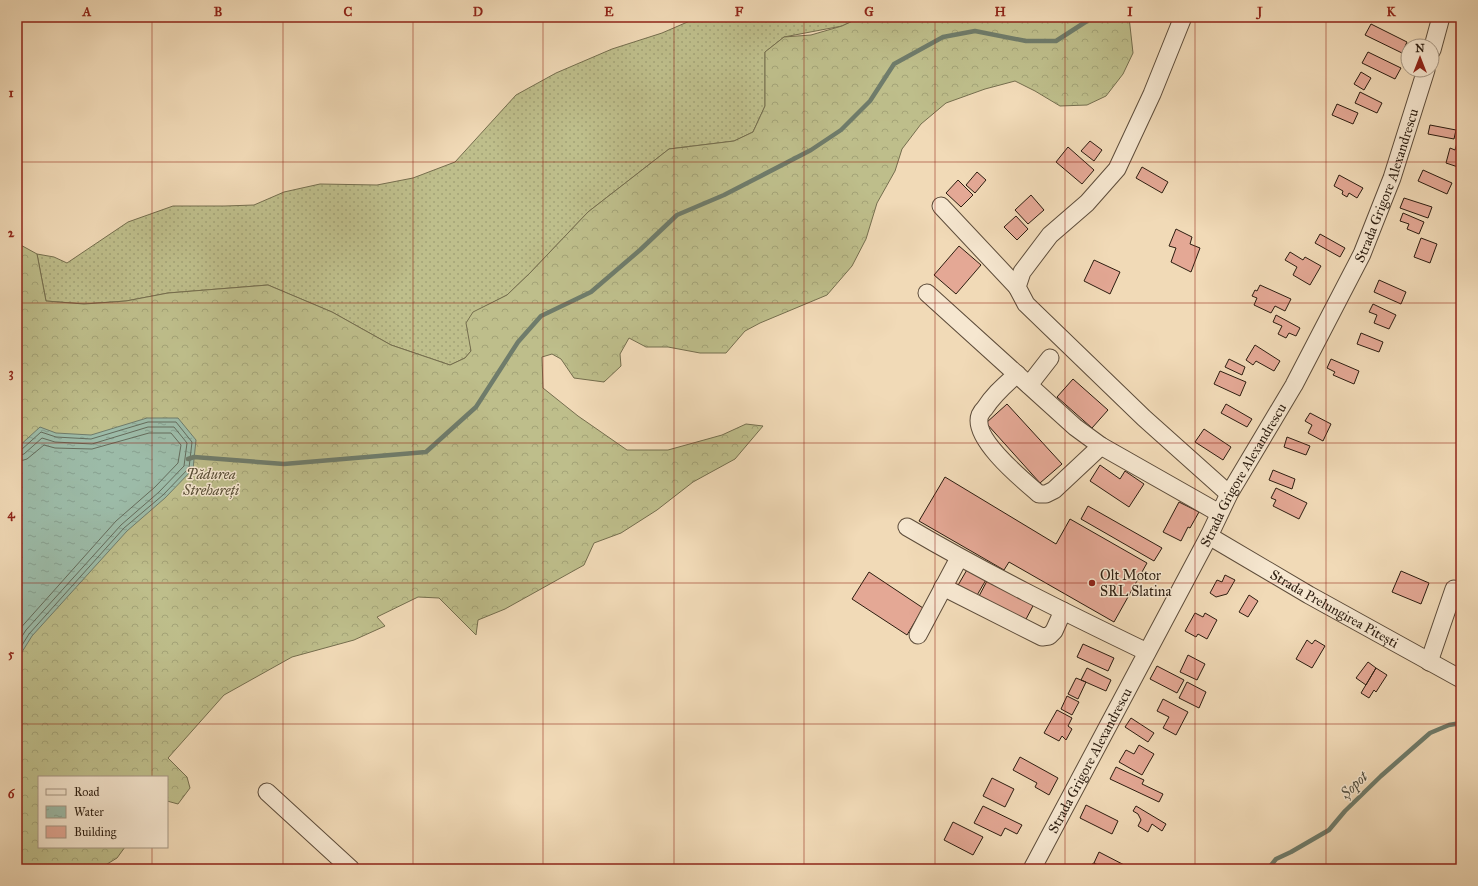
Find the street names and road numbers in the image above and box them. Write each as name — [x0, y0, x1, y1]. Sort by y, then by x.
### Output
street label: Strada Grigore Alexandrescu — [1351, 106, 1422, 266]
street label: Strada Grigore Alexandrescu — [1197, 400, 1291, 550]
street label: Strada Prelungirea Pitești — [1267, 566, 1402, 652]
street label: Strada Grigore Alexandrescu — [1045, 684, 1136, 836]

